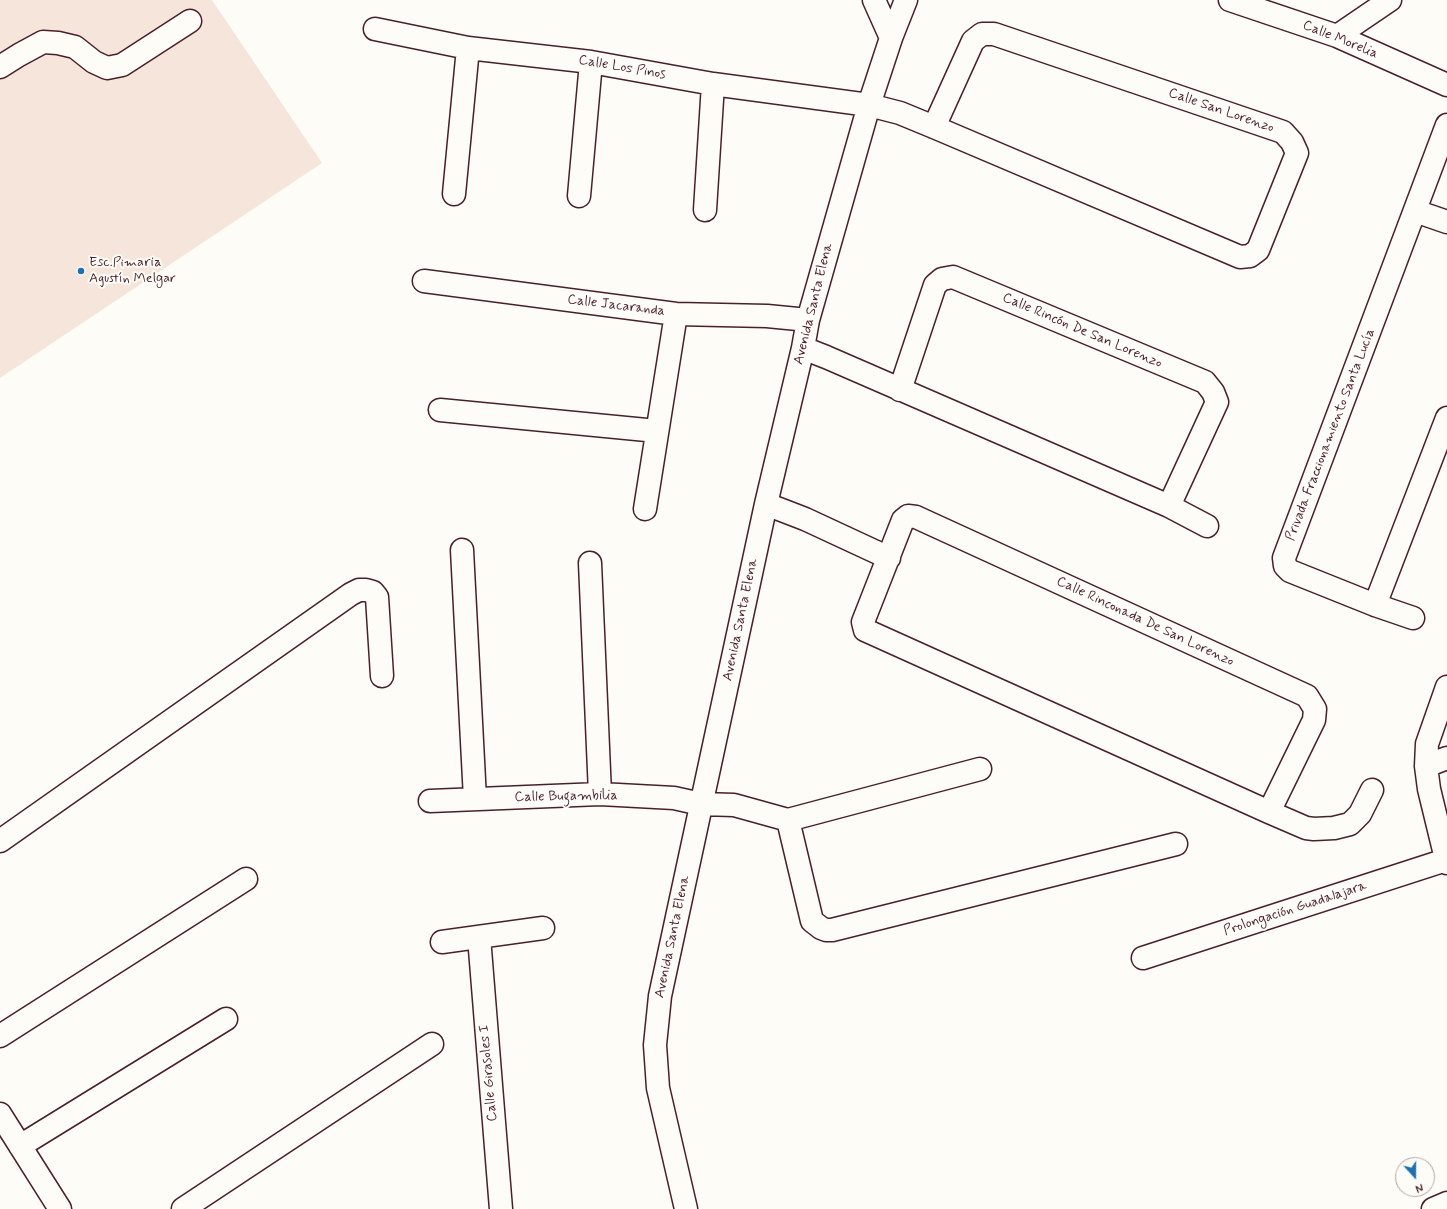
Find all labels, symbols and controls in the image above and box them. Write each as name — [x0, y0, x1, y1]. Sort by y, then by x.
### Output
street label: Calle Morelia — [1300, 17, 1380, 63]
street label: Calle Los Pinos — [577, 52, 667, 84]
street label: Calle San Lorenzo — [1166, 85, 1276, 137]
street label: Avenida Santa Elena — [791, 241, 837, 367]
place label: Esc.Pimaria Agustín Melgar — [89, 255, 176, 288]
marker: Esc.Pimaria Agustín Melgar — [76, 266, 86, 276]
street label: Calle Rincón De San Lorenzo — [1000, 290, 1164, 372]
street label: Calle Jacaranda — [566, 292, 666, 320]
street label: Privada Fraccionamiento Santa Lucía — [1283, 327, 1379, 543]
street label: Avenida Santa Elena — [720, 557, 762, 683]
street label: Calle Rinconada De San Lorenzo — [1054, 573, 1236, 671]
street label: Calle Bugambilia — [514, 788, 618, 806]
street label: Avenida Santa Elena — [652, 874, 694, 1000]
street label: Prolongación Guadalajara — [1221, 878, 1369, 940]
street label: Calle Girasoles I — [476, 1024, 502, 1122]
north arrow — [1395, 1157, 1435, 1197]
text: N — [1413, 1179, 1425, 1195]

